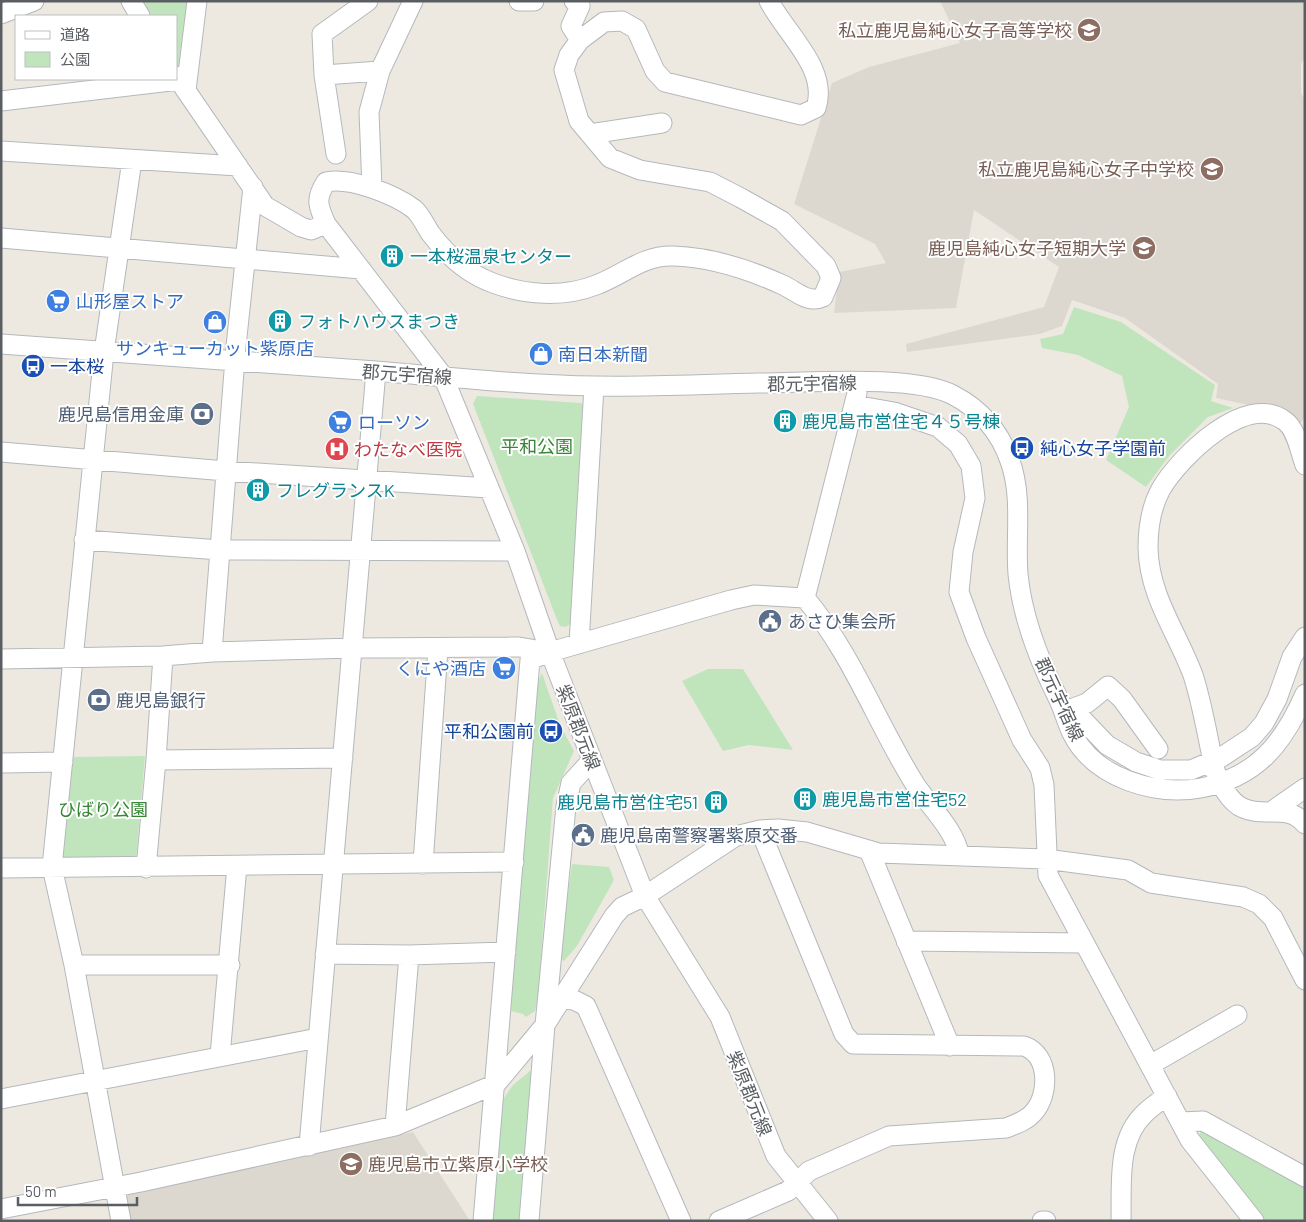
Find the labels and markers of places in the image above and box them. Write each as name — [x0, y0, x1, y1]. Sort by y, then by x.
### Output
school or university icon: 私立鹿児島純心女子高等学校 — [1076, 17, 1102, 43]
place label: 私立鹿児島純心女子高等学校 — [838, 19, 1072, 41]
school or university icon: 私立鹿児島純心女子中学校 — [1199, 156, 1225, 182]
place label: 私立鹿児島純心女子中学校 — [978, 158, 1194, 180]
school or university icon: 鹿児島純心女子短期大学 — [1131, 235, 1157, 261]
place label: 鹿児島純心女子短期大学 — [928, 237, 1126, 259]
building icon: 一本桜温泉センター — [379, 243, 405, 269]
place label: 一本桜温泉センター — [410, 245, 572, 267]
supermarket icon: 山形屋ストア — [45, 288, 71, 314]
place label: 山形屋ストア — [76, 290, 184, 312]
building icon: フォトハウスまつき — [267, 308, 293, 334]
shop icon: サンキューカット紫原店 — [202, 309, 228, 335]
place label: フォトハウスまつき — [298, 310, 460, 332]
place label: サンキューカット紫原店 — [116, 337, 314, 359]
shop icon: 南日本新聞 — [528, 341, 554, 367]
place label: 南日本新聞 — [558, 343, 648, 365]
bus stop icon: 一本桜 — [20, 353, 46, 379]
place label: 一本桜 — [50, 355, 104, 377]
bank icon: 鹿児島信用金庫 — [189, 401, 215, 427]
place label: 鹿児島信用金庫 — [58, 403, 184, 425]
building icon: 鹿児島市営住宅４５号棟 — [772, 408, 798, 434]
supermarket icon: ローソン — [327, 409, 353, 435]
place label: 鹿児島市営住宅４５号棟 — [802, 410, 1000, 432]
place label: ローソン — [358, 411, 430, 433]
bus stop icon: 純心女子学園前 — [1009, 435, 1035, 461]
hospital icon: わたなべ医院 — [324, 436, 350, 462]
place label: 純心女子学園前 — [1040, 437, 1166, 459]
place label: わたなべ医院 — [354, 438, 462, 460]
building icon: フレグランスK — [245, 477, 271, 503]
place label: フレグランスK — [276, 479, 395, 501]
public building icon: あさひ集会所 — [757, 608, 783, 634]
place label: あさひ集会所 — [788, 610, 896, 632]
supermarket icon: くにや酒店 — [491, 655, 517, 681]
place label: くにや酒店 — [396, 657, 486, 679]
bank icon: 鹿児島銀行 — [86, 687, 112, 713]
place label: 鹿児島銀行 — [116, 689, 206, 711]
bus stop icon: 平和公園前 — [538, 718, 564, 744]
place label: 平和公園前 — [444, 720, 534, 742]
building icon: 鹿児島市営住宅52 — [792, 786, 818, 812]
place label: 鹿児島市営住宅52 — [822, 788, 967, 810]
building icon: 鹿児島市営住宅51 — [703, 789, 729, 815]
place label: 鹿児島市営住宅51 — [557, 791, 698, 813]
public building icon: 鹿児島南警察署紫原交番 — [570, 822, 596, 848]
place label: 鹿児島南警察署紫原交番 — [600, 824, 798, 846]
school or university icon: 鹿児島市立紫原小学校 — [338, 1151, 364, 1177]
place label: 鹿児島市立紫原小学校 — [368, 1153, 548, 1175]

